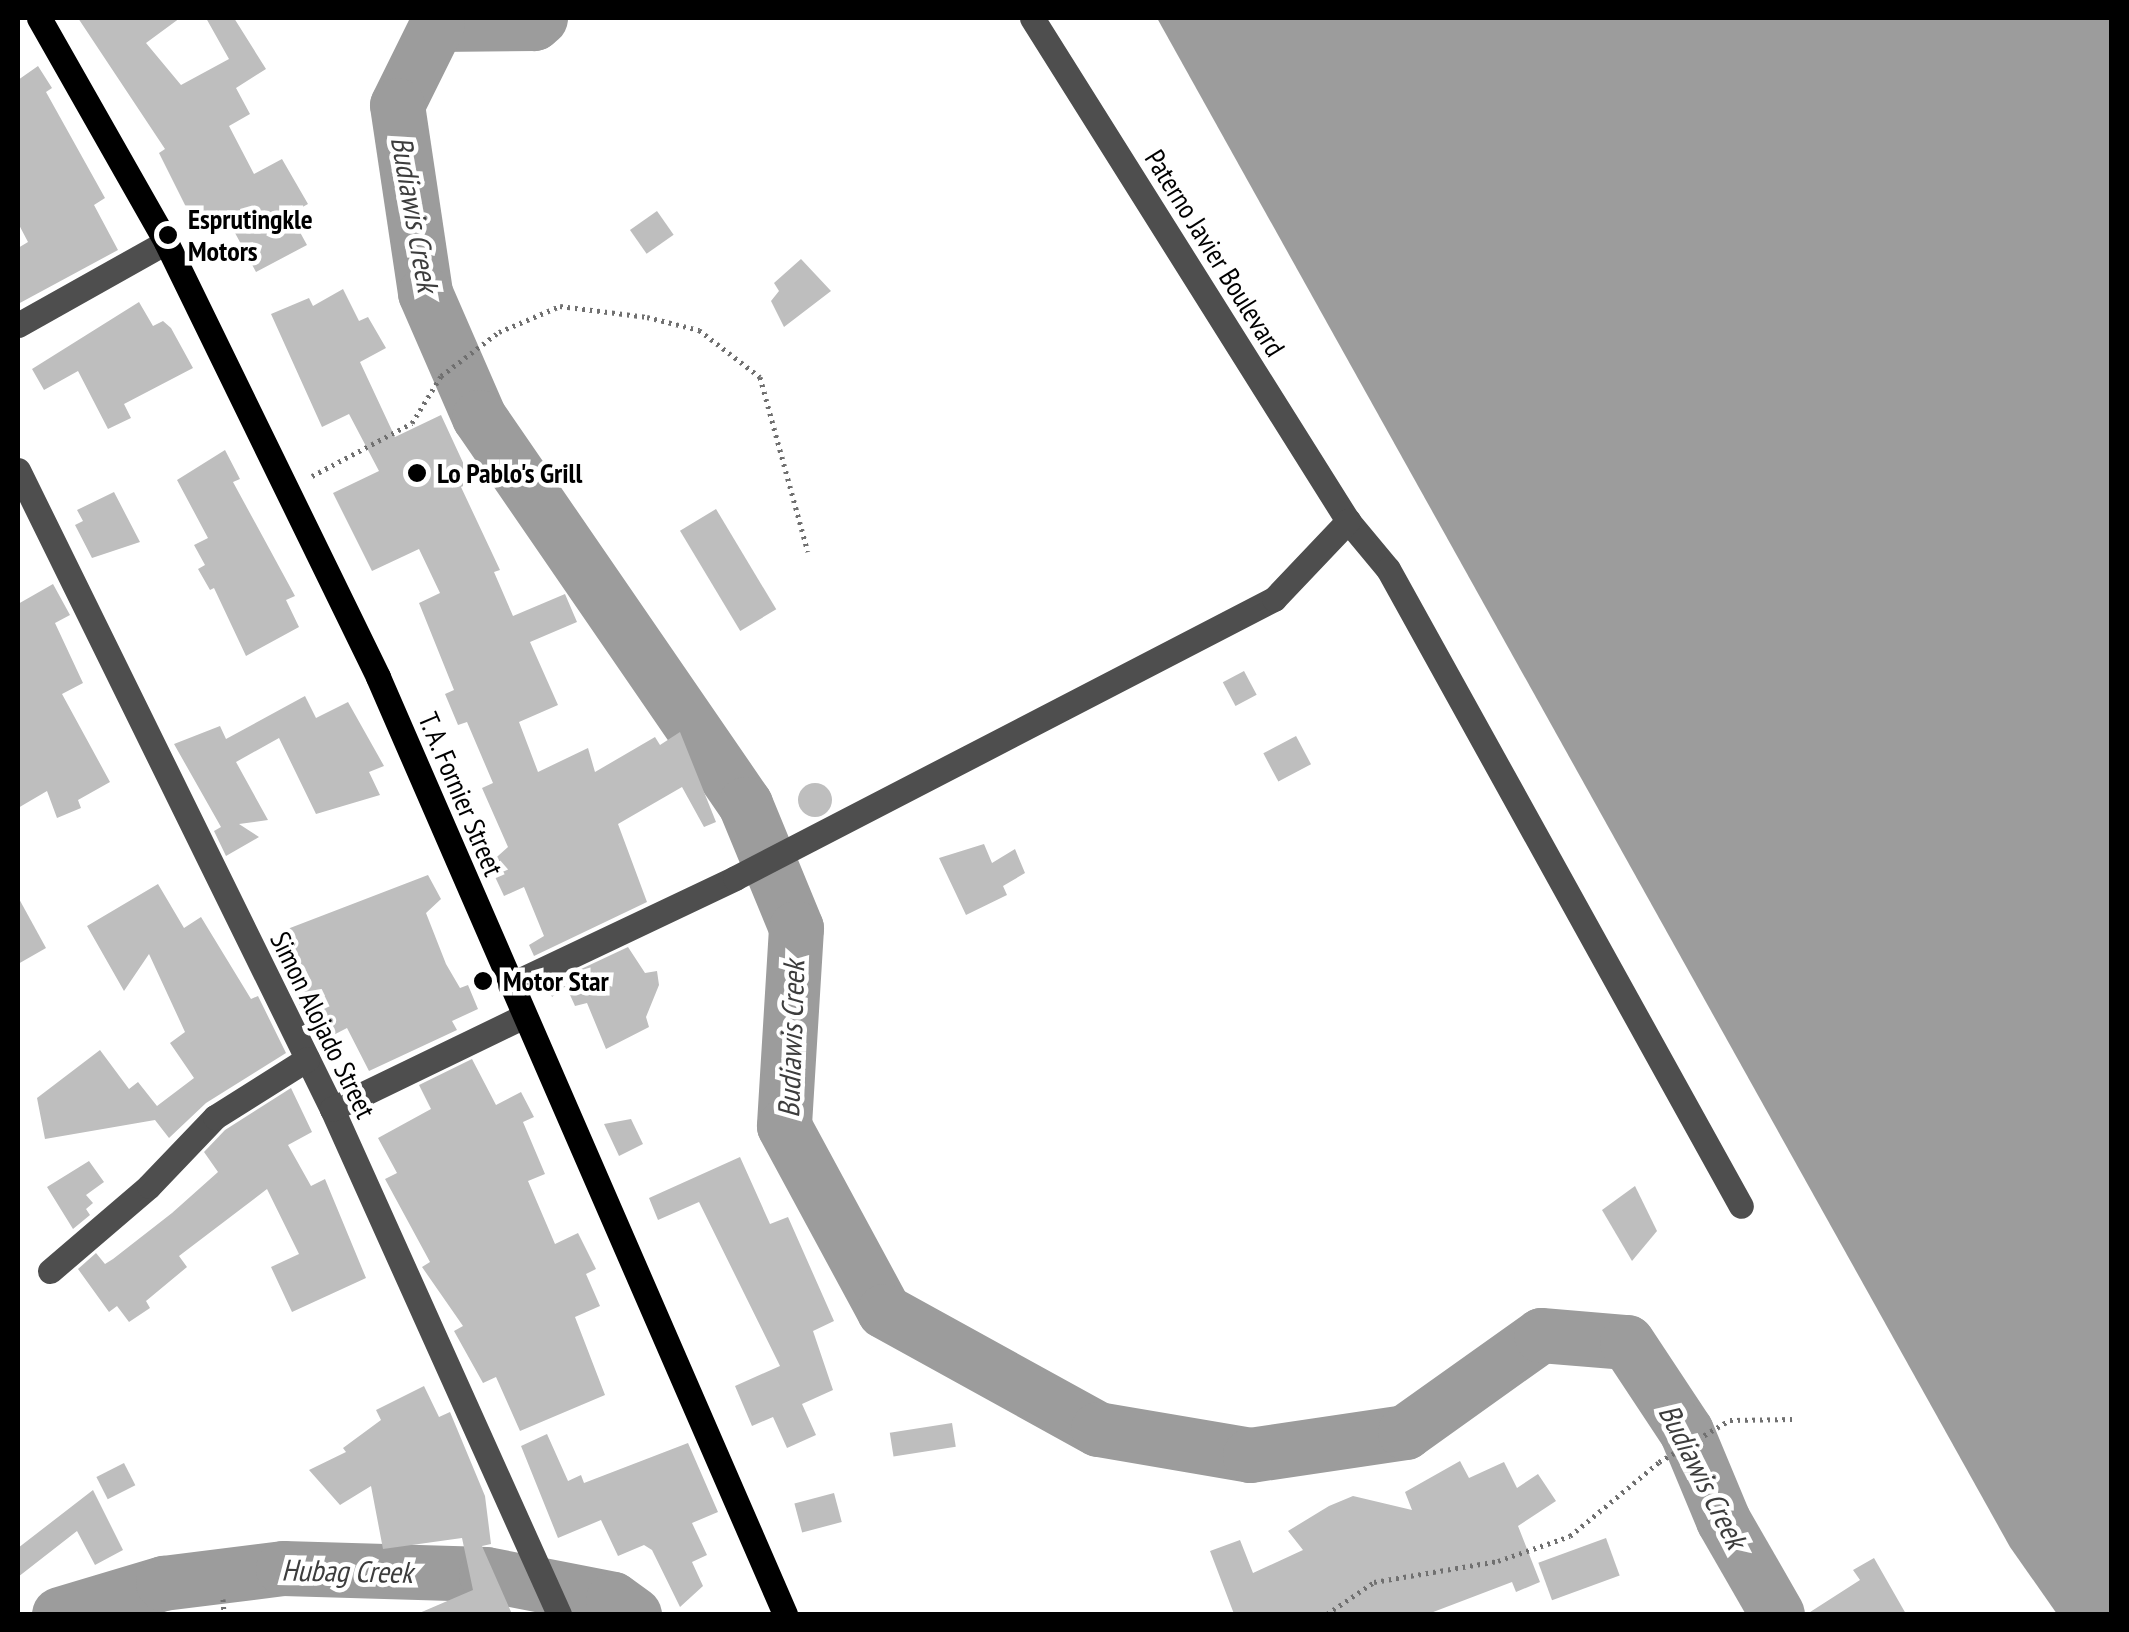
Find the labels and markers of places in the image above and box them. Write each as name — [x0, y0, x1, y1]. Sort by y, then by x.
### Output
place label: Esprutingkle Motors — [188, 202, 313, 268]
marker: Esprutingkle Motors — [157, 224, 179, 246]
place label: Lo Pablo's Grill — [437, 456, 583, 490]
marker: Lo Pablo's Grill — [406, 462, 428, 484]
place label: Motor Star — [503, 964, 609, 998]
marker: Motor Star — [472, 970, 494, 992]

